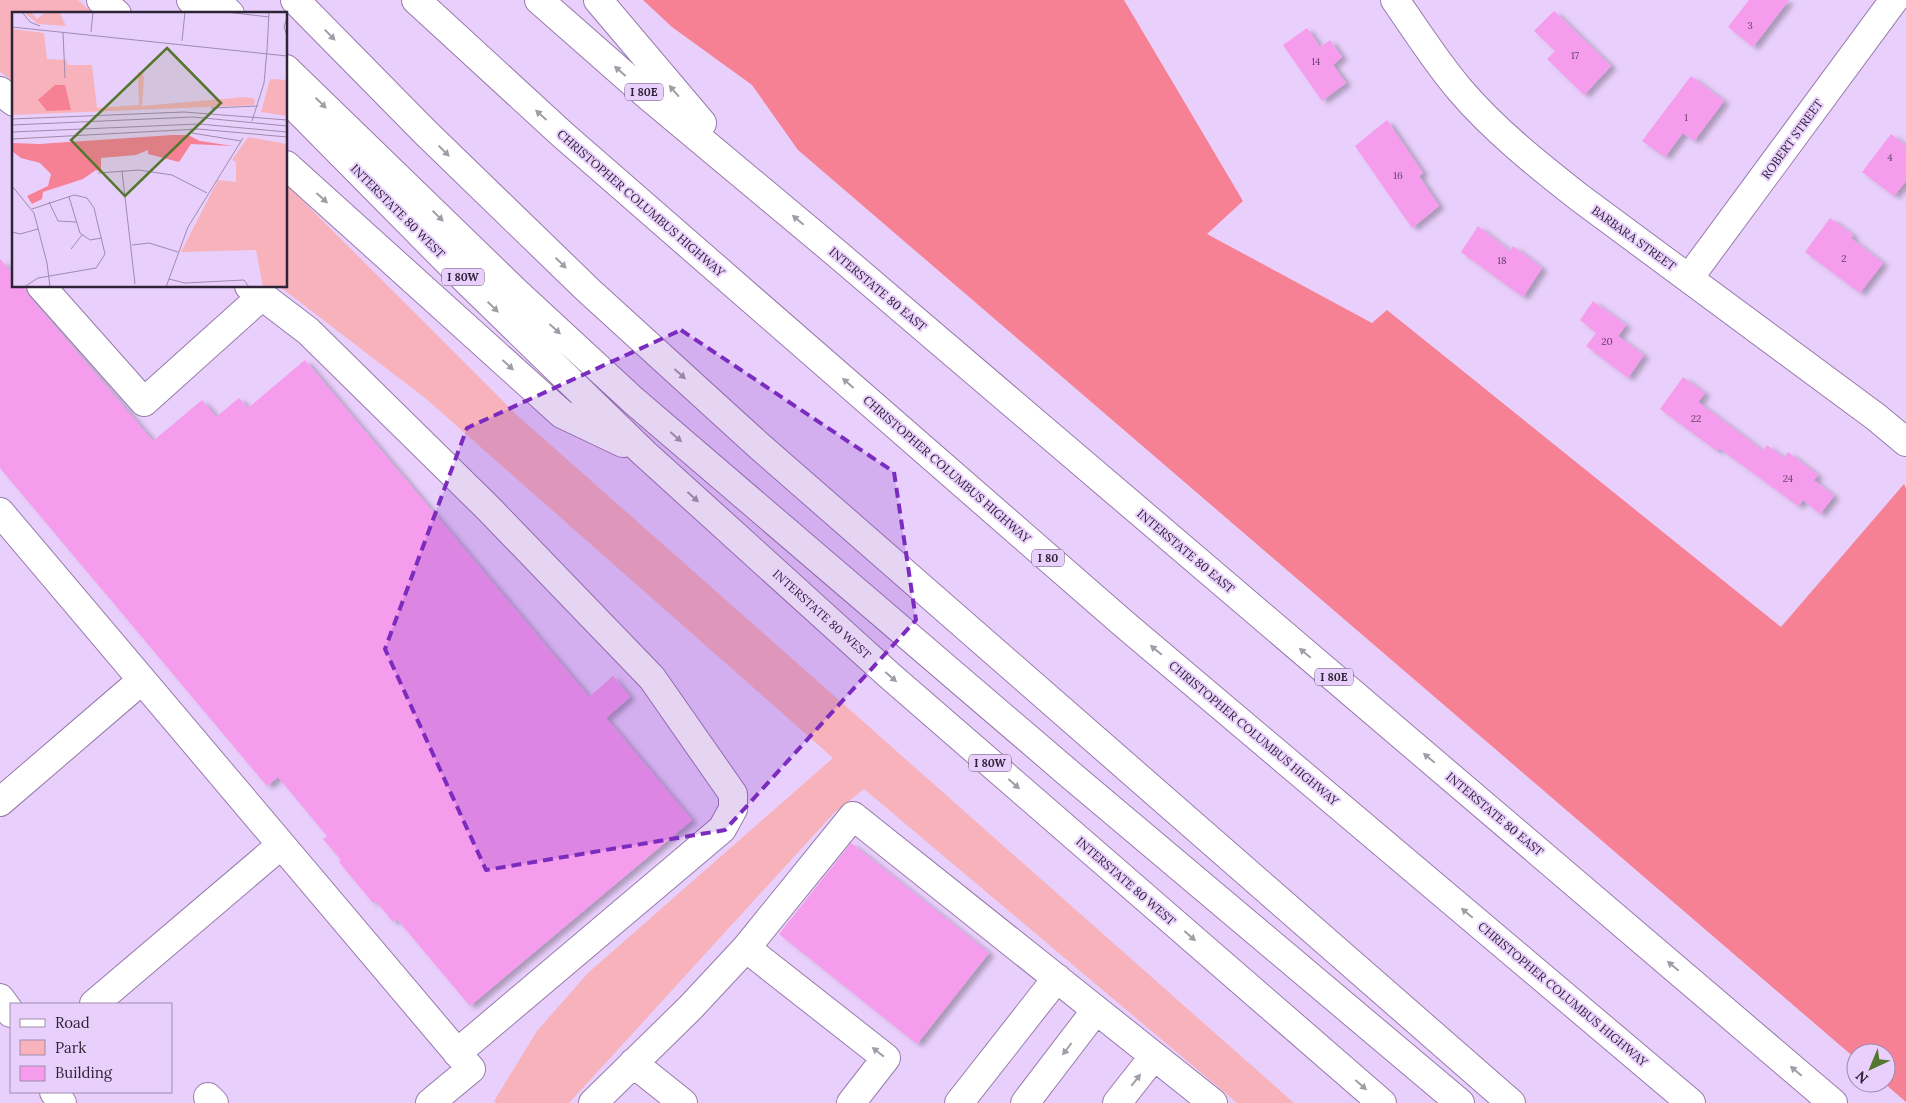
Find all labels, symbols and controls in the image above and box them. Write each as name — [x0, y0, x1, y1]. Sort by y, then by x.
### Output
inset map — [12, 12, 288, 288]
house number: 3 — [1747, 19, 1753, 32]
one-way arrow — [323, 29, 335, 41]
house number: 17 — [1571, 49, 1580, 62]
house number: 14 — [1311, 55, 1321, 68]
one-way arrow — [614, 66, 627, 77]
road number: I 80E — [625, 84, 663, 100]
one-way arrow — [668, 86, 680, 98]
street label: ROBERT STREET — [1758, 96, 1826, 182]
one-way arrow — [315, 97, 327, 109]
one-way arrow — [536, 109, 548, 121]
house number: 1 — [1684, 111, 1688, 124]
street label: CHRISTOPHER COLUMBUS HIGHWAY — [554, 126, 728, 280]
one-way arrow — [437, 145, 449, 157]
house number: 4 — [1887, 151, 1893, 164]
street label: INTERSTATE 80 WEST — [348, 161, 448, 261]
house number: 16 — [1393, 169, 1403, 182]
one-way arrow — [316, 192, 328, 204]
street label: BARBARA STREET — [1589, 202, 1679, 274]
one-way arrow — [431, 210, 443, 222]
one-way arrow — [792, 214, 804, 226]
street label: INTERSTATE 80 EAST — [826, 244, 930, 334]
house number: 2 — [1841, 252, 1847, 265]
house number: 18 — [1497, 254, 1507, 267]
one-way arrow — [554, 257, 566, 269]
road number: I 80W — [442, 268, 484, 286]
one-way arrow — [487, 300, 499, 312]
one-way arrow — [549, 323, 562, 334]
house number: 20 — [1601, 335, 1613, 348]
one-way arrow — [502, 359, 514, 371]
one-way arrow — [674, 368, 686, 379]
one-way arrow — [843, 377, 855, 389]
street label: CHRISTOPHER COLUMBUS HIGHWAY — [860, 392, 1034, 546]
house number: 22 — [1691, 412, 1701, 425]
one-way arrow — [670, 431, 682, 443]
house number: 24 — [1783, 472, 1794, 485]
one-way arrow — [687, 491, 699, 503]
street label: INTERSTATE 80 EAST — [1134, 506, 1238, 596]
road number: I 80 — [1032, 550, 1064, 566]
street label: INTERSTATE 80 WEST — [770, 566, 874, 662]
one-way arrow — [1149, 645, 1162, 656]
one-way arrow — [1300, 647, 1312, 659]
street label: CHRISTOPHER COLUMBUS HIGHWAY — [1166, 658, 1342, 809]
road number: I 80E — [1315, 669, 1353, 686]
one-way arrow — [885, 671, 897, 683]
one-way arrow — [1423, 753, 1436, 764]
road number: I 80W — [969, 754, 1011, 771]
street label: INTERSTATE 80 EAST — [1443, 769, 1547, 859]
one-way arrow — [1007, 778, 1020, 789]
street label: INTERSTATE 80 WEST — [1073, 834, 1179, 928]
one-way arrow — [1461, 908, 1474, 919]
street label: CHRISTOPHER COLUMBUS HIGHWAY — [1475, 919, 1651, 1070]
one-way arrow — [1183, 930, 1196, 941]
one-way arrow — [1667, 960, 1679, 972]
legend — [10, 1003, 172, 1093]
text: Road — [55, 1013, 90, 1032]
text: Park — [55, 1038, 86, 1057]
one-way arrow — [1061, 1042, 1072, 1055]
north arrow — [1846, 1043, 1896, 1093]
one-way arrow — [872, 1046, 885, 1057]
text: Building — [55, 1063, 113, 1082]
one-way arrow — [1790, 1066, 1803, 1077]
text: N — [1852, 1067, 1872, 1088]
one-way arrow — [1130, 1073, 1141, 1086]
one-way arrow — [1355, 1079, 1367, 1091]

